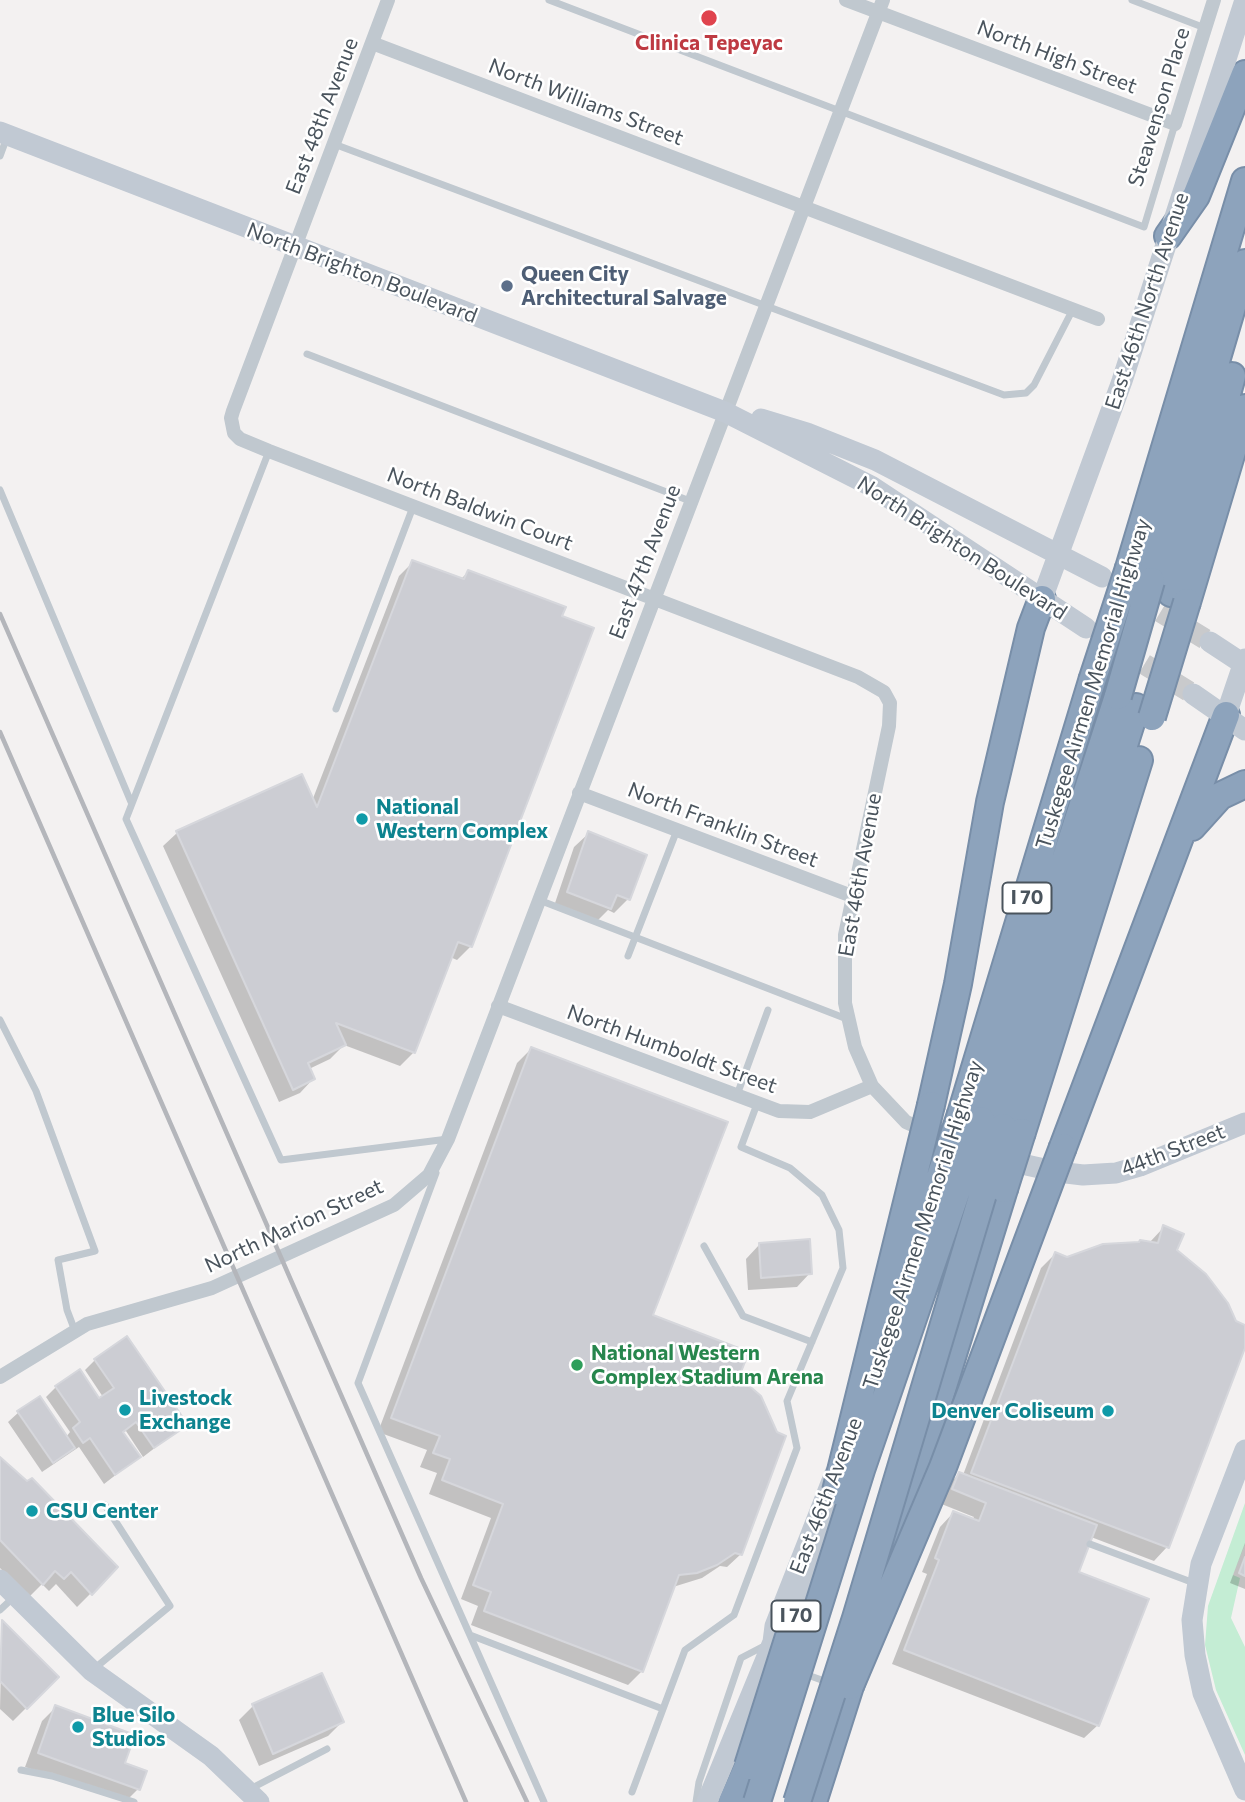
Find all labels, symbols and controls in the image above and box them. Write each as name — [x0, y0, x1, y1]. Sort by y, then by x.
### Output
marker: Clinica Tepeyac — [699, 8, 719, 28]
street label: North High Street — [973, 15, 1141, 99]
street label: Steavenson Place — [1123, 24, 1195, 190]
place label: Clinica Tepeyac — [635, 30, 783, 56]
street label: East 48th Avenue — [281, 34, 363, 198]
street label: North Williams Street — [485, 53, 687, 151]
street label: East 46th North Avenue — [1100, 189, 1194, 413]
street label: North Brighton Boulevard — [243, 217, 481, 329]
place label: Queen City Architectural Salvage — [521, 261, 727, 311]
marker: Queen City Architectural Salvage — [499, 278, 515, 294]
street label: North Baldwin Court — [383, 462, 577, 556]
street label: North Brighton Boulevard — [852, 471, 1072, 625]
street label: East 47th Avenue — [604, 481, 686, 643]
street label: Tuskegee Airmen Memorial Highway — [1031, 515, 1155, 853]
street label: North Franklin Street — [624, 777, 822, 873]
street label: East 46th Avenue — [833, 791, 887, 959]
place label: National Western Complex — [376, 794, 548, 844]
marker: National Western Complex — [354, 811, 370, 827]
road number: I 70 — [1002, 882, 1052, 914]
street label: North Humboldt Street — [564, 999, 780, 1099]
street label: Tuskegee Airmen Memorial Highway — [858, 1057, 988, 1393]
street label: 44th Street — [1118, 1119, 1228, 1181]
street label: North Marion Street — [201, 1174, 387, 1278]
place label: National Western Complex Stadium Arena — [591, 1340, 824, 1390]
marker: National Western Complex Stadium Arena — [569, 1357, 585, 1373]
place label: Livestock Exchange — [139, 1385, 232, 1435]
place label: Denver Coliseum — [931, 1398, 1094, 1424]
marker: Livestock Exchange — [117, 1402, 133, 1418]
marker: Denver Coliseum — [1100, 1403, 1116, 1419]
street label: East 46th Avenue — [785, 1414, 867, 1578]
place label: CSU Center — [46, 1498, 158, 1524]
marker: CSU Center — [24, 1503, 40, 1519]
road number: I 70 — [772, 1600, 820, 1632]
place label: Blue Silo Studios — [92, 1702, 175, 1752]
marker: Blue Silo Studios — [70, 1719, 86, 1735]

